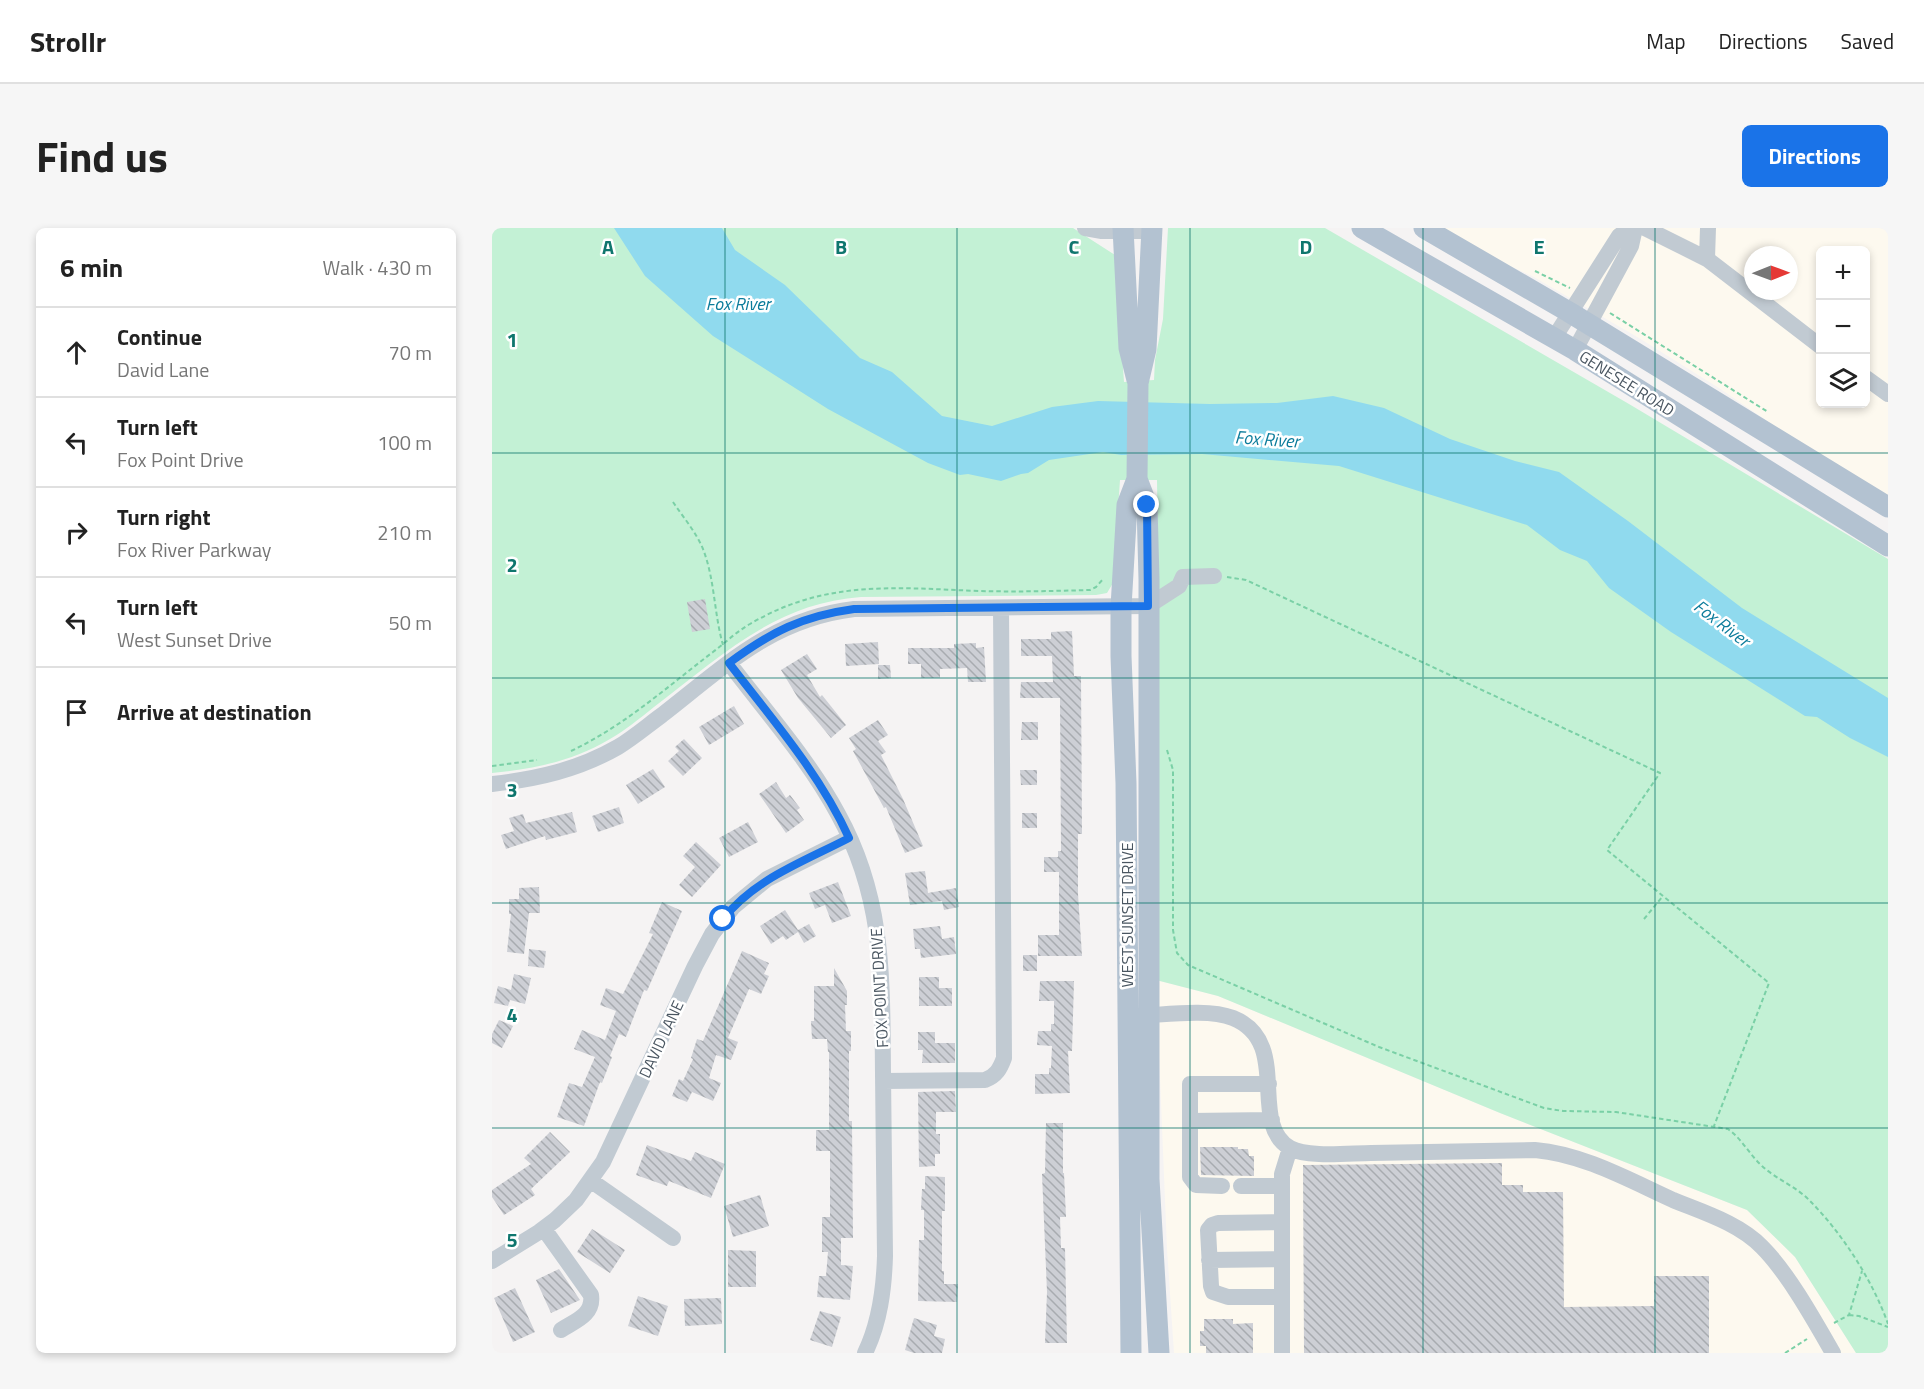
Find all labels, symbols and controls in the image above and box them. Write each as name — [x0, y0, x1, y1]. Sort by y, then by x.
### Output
text: Strollr — [30, 20, 106, 63]
text: Map — [1646, 25, 1686, 57]
text: Directions — [1719, 25, 1808, 57]
text: Saved — [1841, 25, 1894, 57]
text: Find us — [36, 124, 168, 188]
button: Directions — [1742, 125, 1888, 187]
text: A — [602, 231, 614, 262]
text: B — [835, 231, 847, 262]
text: C — [1069, 231, 1080, 262]
text: D — [1300, 231, 1312, 262]
text: E — [1533, 231, 1545, 262]
north arrow — [1744, 246, 1798, 300]
map controls — [1816, 246, 1870, 408]
button: + — [1816, 246, 1870, 300]
text: 6 min — [60, 248, 123, 287]
text: Walk · 430 m — [323, 252, 432, 283]
water label: Fox River — [706, 290, 773, 317]
button: − — [1816, 300, 1870, 354]
text: Continue — [117, 320, 202, 354]
text: 1 — [506, 324, 518, 355]
icon: ahead — [60, 336, 93, 369]
text: 70 m — [388, 337, 432, 368]
street label: GENESEE ROAD — [1575, 344, 1679, 422]
text: David Lane — [117, 354, 209, 385]
button: layers — [1816, 354, 1870, 408]
text: Turn left — [117, 410, 198, 444]
water label: Fox River — [1234, 423, 1302, 455]
icon: left — [60, 426, 93, 459]
text: 100 m — [377, 427, 432, 458]
text: Fox Point Drive — [117, 444, 243, 475]
route end — [1133, 491, 1159, 517]
text: Turn right — [117, 500, 211, 534]
icon: right — [60, 516, 93, 549]
text: 210 m — [377, 517, 432, 548]
text: Fox River Parkway — [117, 534, 271, 565]
text: 2 — [506, 549, 518, 580]
text: Turn left — [117, 590, 198, 624]
water label: Fox River — [1688, 593, 1758, 655]
icon: left — [60, 606, 93, 639]
text: 50 m — [388, 607, 432, 638]
text: West Sunset Drive — [117, 624, 272, 655]
text: Arrive at destination — [117, 695, 312, 729]
icon: arrive — [60, 696, 93, 729]
text: 3 — [506, 774, 518, 805]
street label: WEST SUNSET DRIVE — [1115, 842, 1139, 988]
route start — [709, 905, 735, 931]
street label: FOX POINT DRIVE — [864, 927, 894, 1049]
street label: DAVID LANE — [633, 996, 690, 1082]
text: 4 — [506, 999, 518, 1030]
text: 5 — [506, 1224, 518, 1255]

